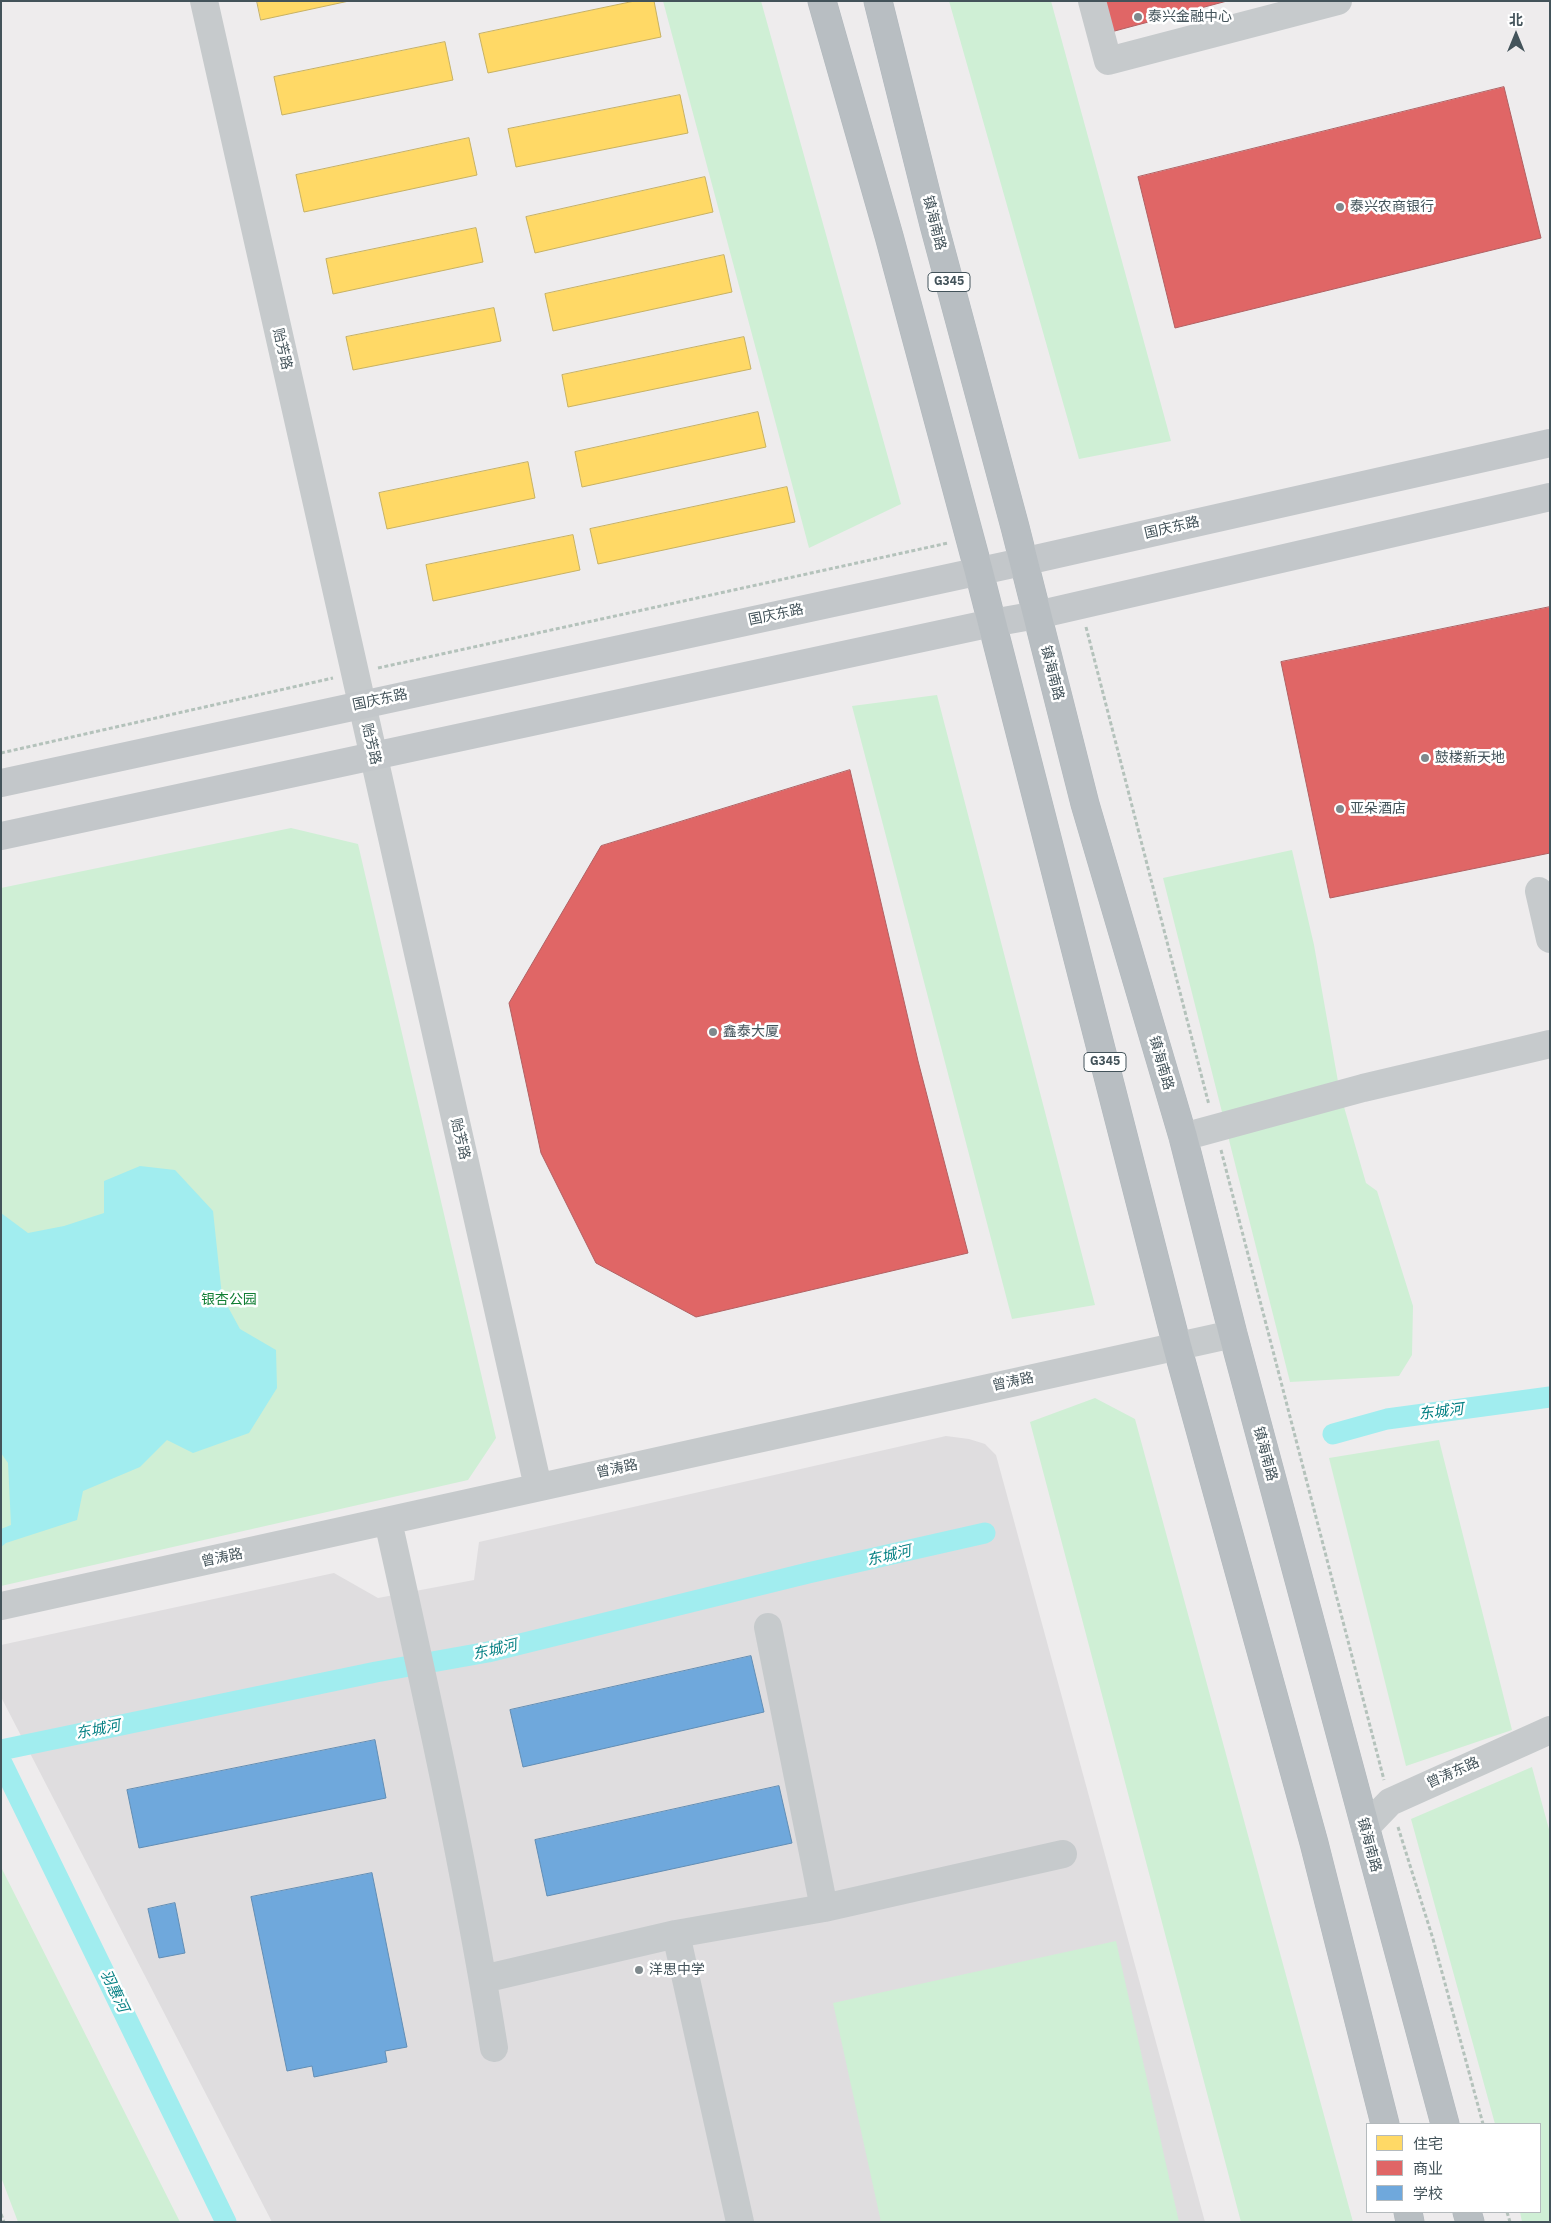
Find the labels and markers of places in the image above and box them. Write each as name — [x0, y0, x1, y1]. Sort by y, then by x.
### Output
place label: 泰兴金融中心 — [1148, 9, 1232, 25]
marker: 泰兴金融中心 — [1132, 11, 1144, 23]
place label: 泰兴农商银行 — [1350, 199, 1434, 215]
marker: 泰兴农商银行 — [1334, 201, 1346, 213]
place label: 鼓楼新天地 — [1435, 750, 1505, 766]
marker: 鼓楼新天地 — [1419, 752, 1431, 764]
place label: 亚朵酒店 — [1350, 801, 1406, 817]
marker: 亚朵酒店 — [1334, 803, 1346, 815]
place label: 鑫泰大厦 — [723, 1024, 779, 1040]
marker: 鑫泰大厦 — [707, 1026, 719, 1038]
place label: 洋思中学 — [649, 1962, 705, 1978]
marker: 洋思中学 — [633, 1964, 645, 1976]

